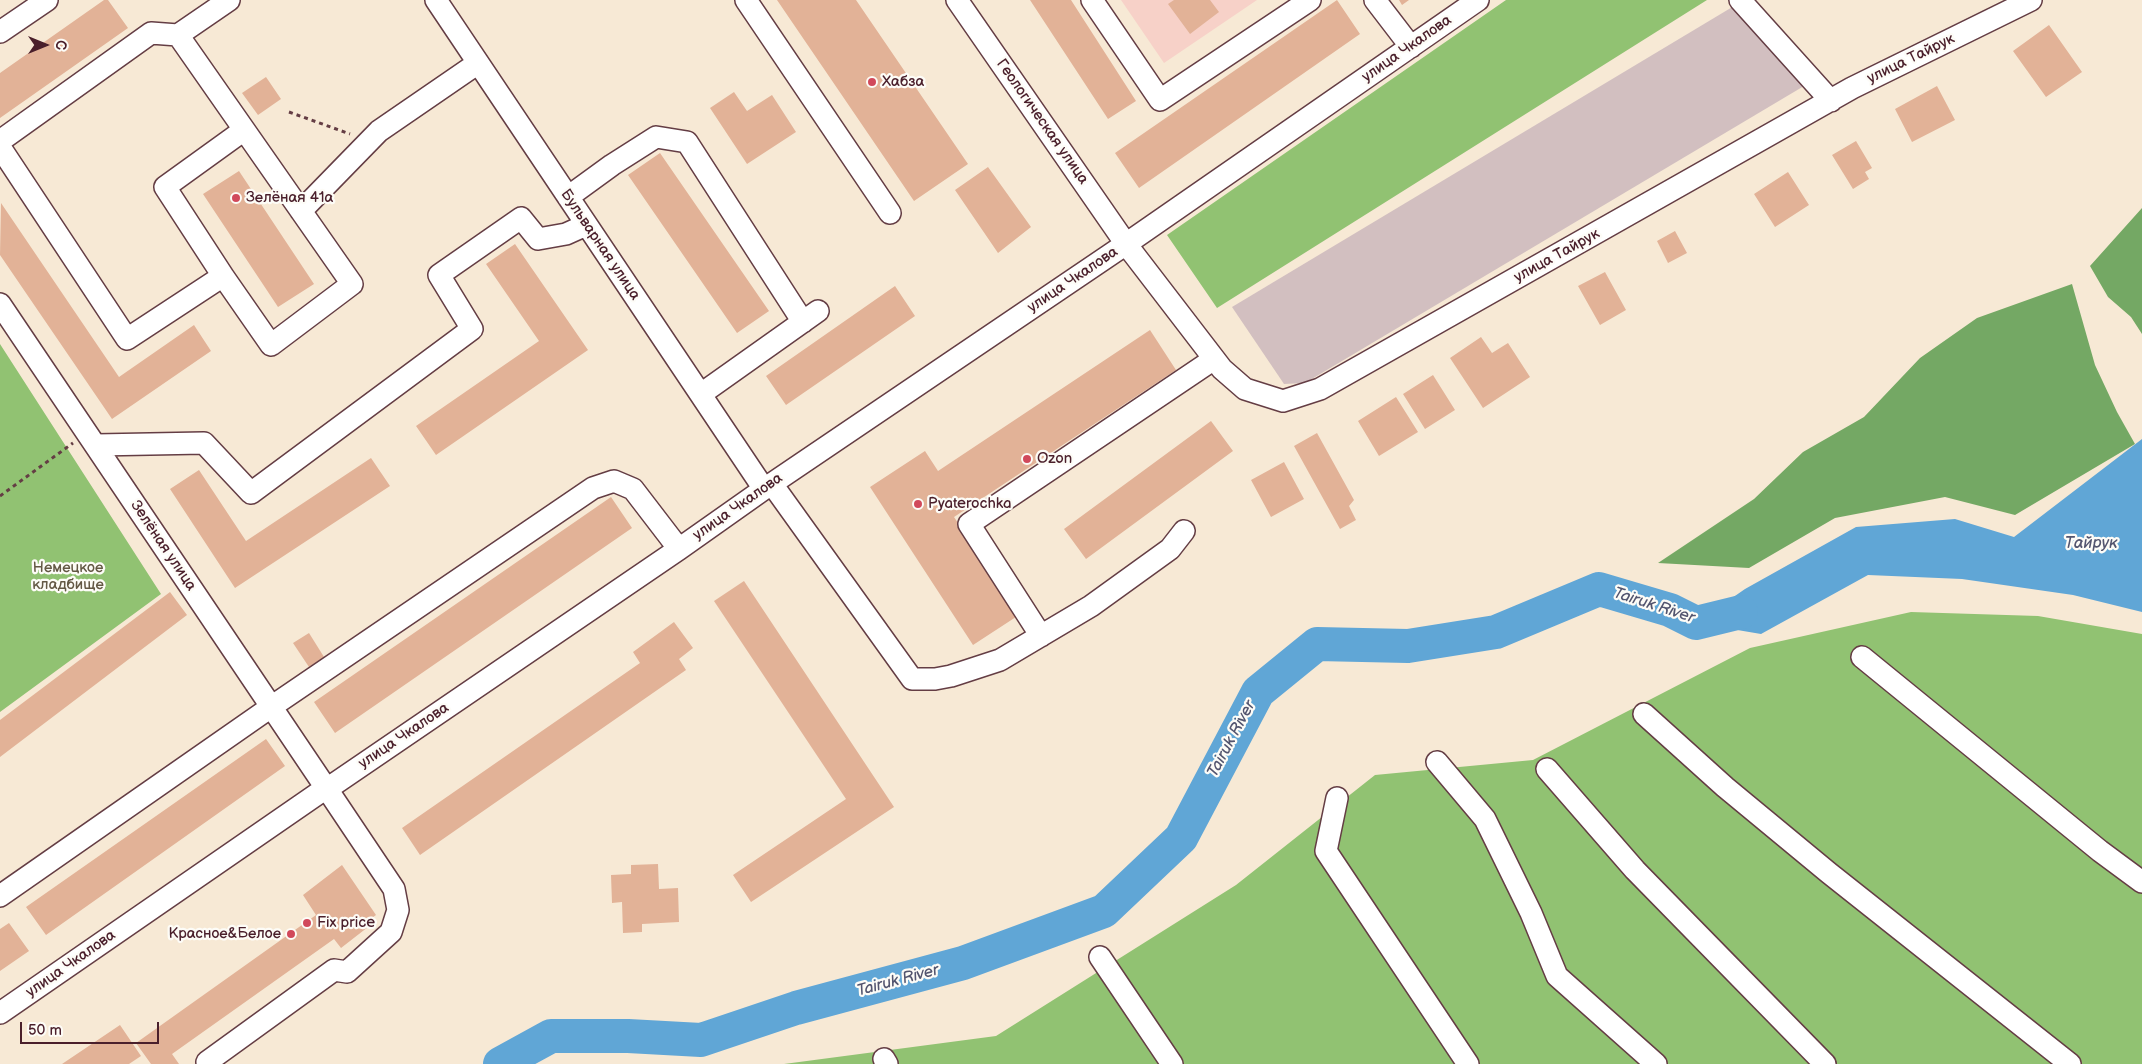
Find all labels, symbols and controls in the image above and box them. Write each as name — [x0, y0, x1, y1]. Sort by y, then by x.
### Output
street label: улица Чкалова — [1359, 11, 1455, 87]
north arrow — [20, 20, 70, 70]
street label: улица Тайрук — [1864, 30, 1958, 88]
text: С — [52, 40, 69, 50]
street label: Геологическая улица — [992, 56, 1092, 188]
place label: Хабза — [882, 73, 924, 91]
marker: Хабза — [866, 76, 878, 88]
street label: Бульварная улица — [556, 186, 644, 304]
place label: Зелёная 41а — [246, 189, 333, 207]
marker: Зелёная 41а — [230, 192, 242, 204]
street label: улица Тайрук — [1511, 225, 1603, 287]
street label: улица Чкалова — [1024, 243, 1122, 317]
place label: Ozon — [1037, 450, 1072, 468]
marker: Ozon — [1021, 453, 1033, 465]
street label: улица Чкалова — [690, 469, 786, 545]
place label: Pyaterochka — [928, 495, 1011, 513]
street label: Зелёная улица — [126, 497, 200, 595]
marker: Pyaterochka — [912, 498, 924, 510]
water label: Тайрук — [2065, 534, 2117, 554]
park label: Немецкое кладбище — [32, 559, 104, 594]
water label: Tairuk River — [1611, 584, 1697, 628]
water label: Tairuk River — [1204, 697, 1260, 781]
street label: улица Чкалова — [355, 699, 453, 773]
place label: Fix price — [317, 914, 375, 932]
marker: Fix price — [301, 917, 313, 929]
place label: Красное&Белое — [169, 925, 281, 943]
street label: улица Чкалова — [23, 926, 119, 1002]
marker: Красное&Белое — [285, 928, 297, 940]
water label: Tairuk River — [855, 961, 941, 1001]
scale bar — [22, 1012, 161, 1044]
text: 50 m — [28, 1021, 62, 1040]

